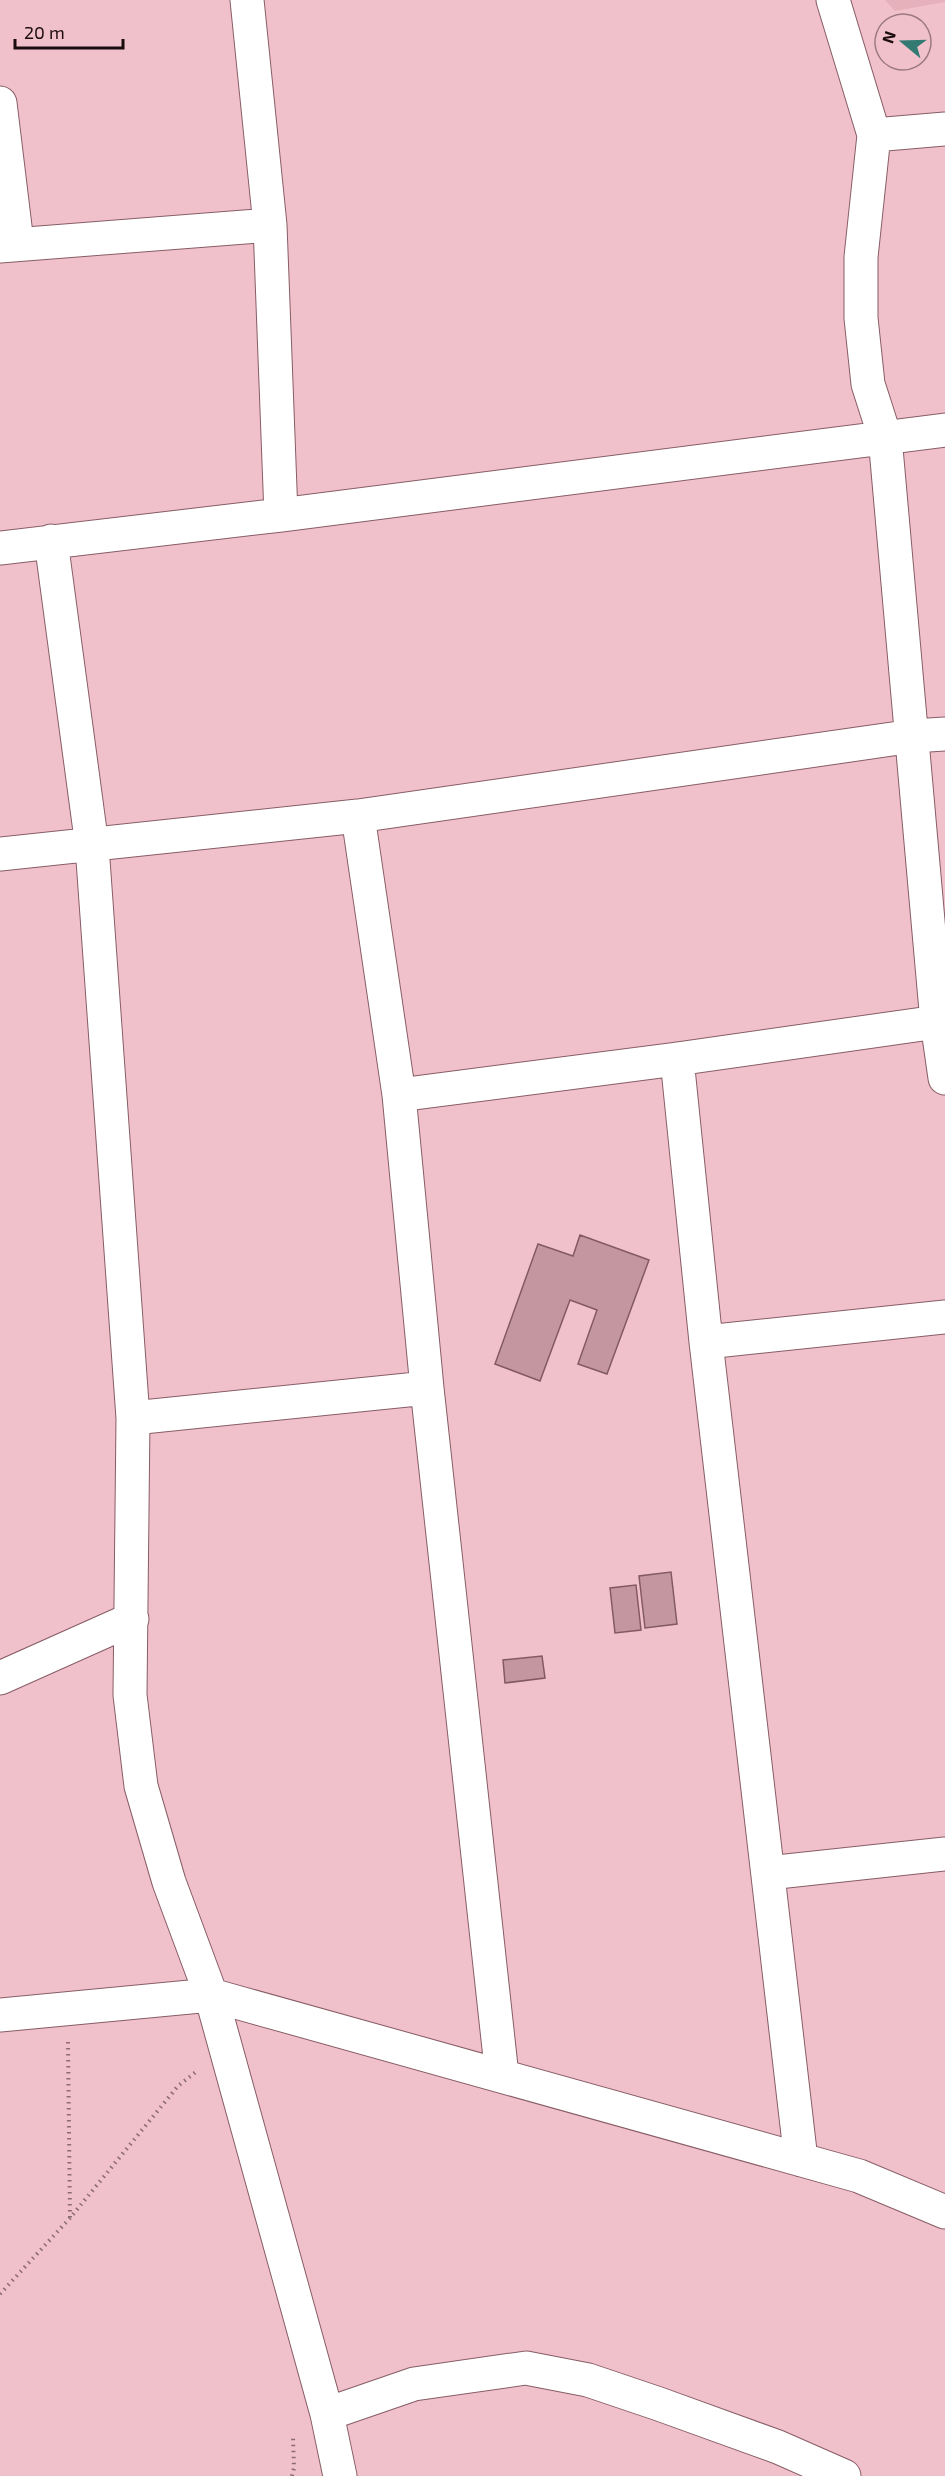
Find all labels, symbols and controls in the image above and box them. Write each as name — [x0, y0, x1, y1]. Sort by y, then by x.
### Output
scale bar — [15, 12, 123, 50]
north arrow — [873, 12, 933, 72]
text: 20 m — [24, 21, 65, 43]
text: N — [877, 28, 899, 46]

